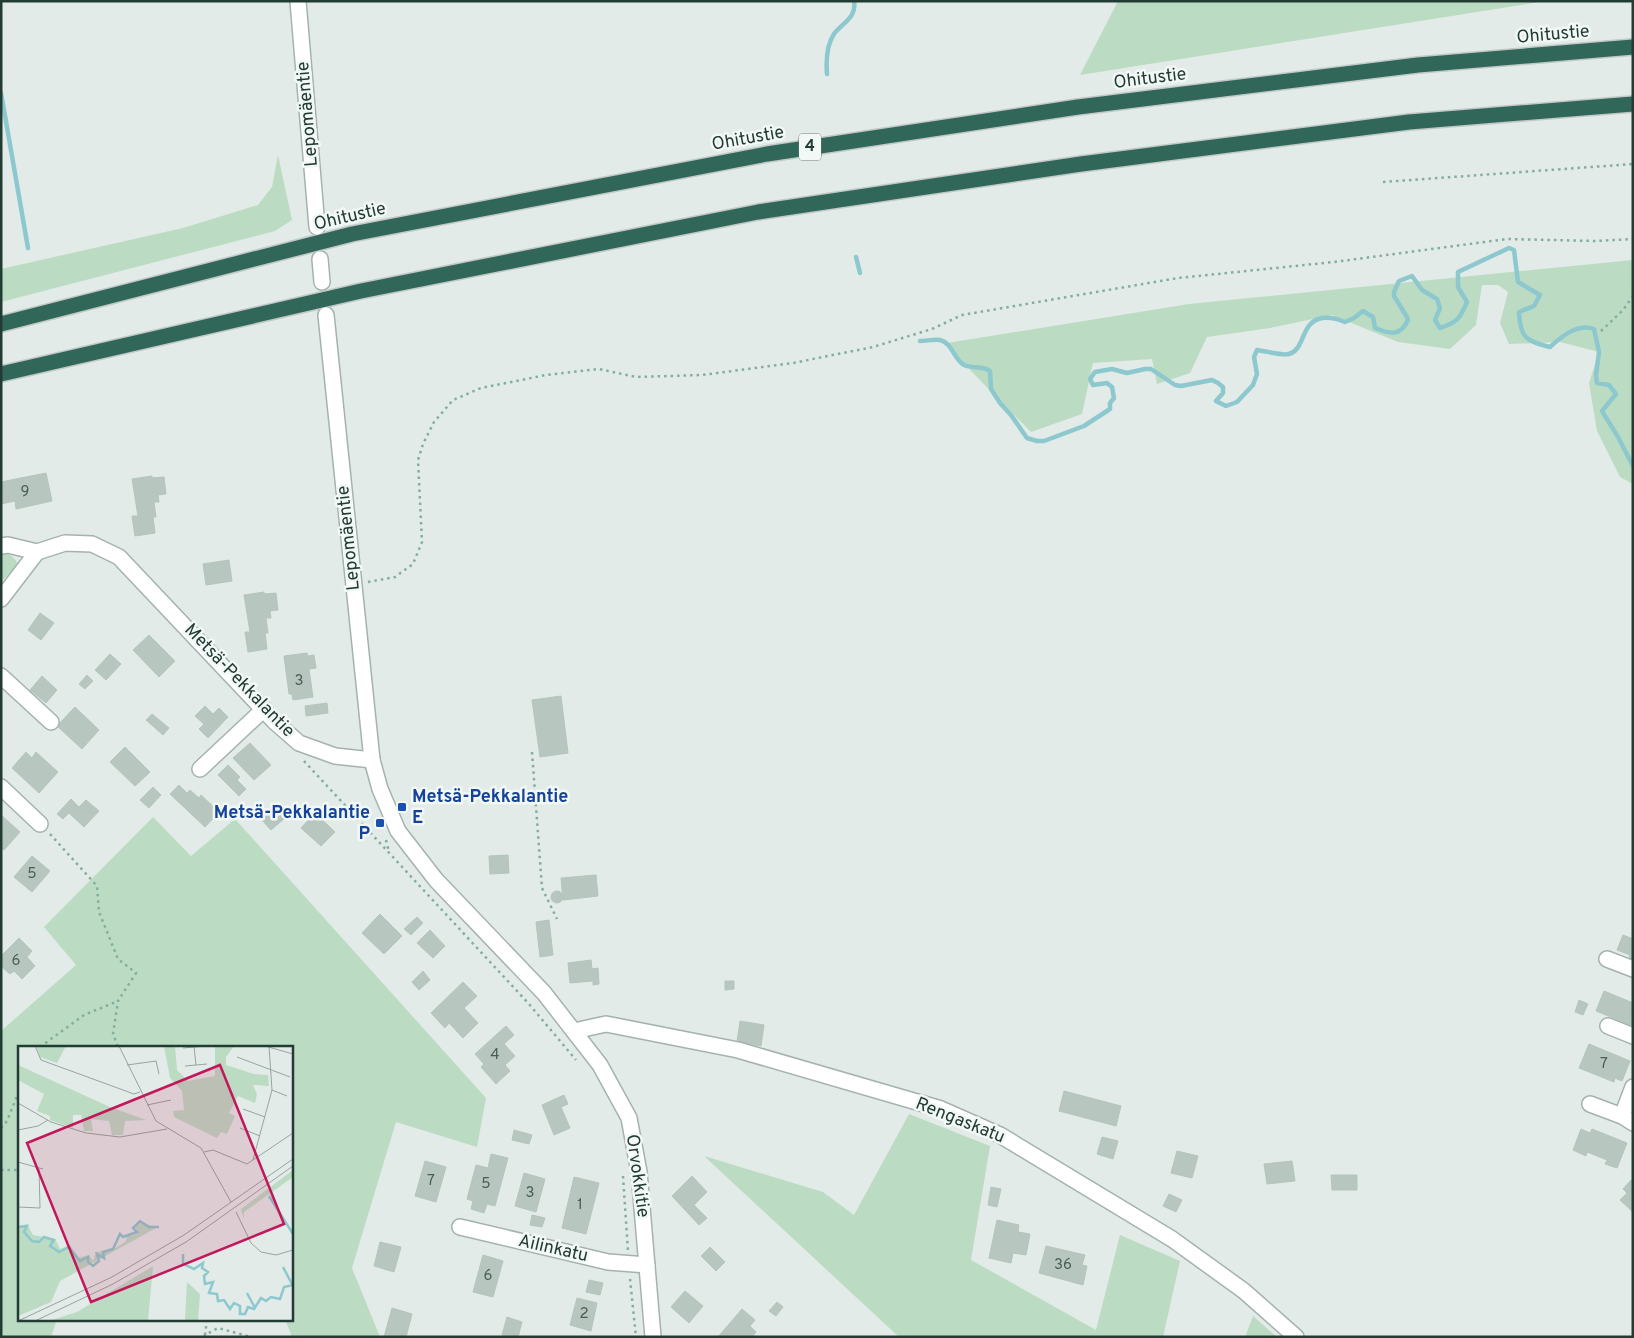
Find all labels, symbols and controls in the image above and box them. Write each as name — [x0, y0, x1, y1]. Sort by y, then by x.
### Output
street label: Ohitustie — [1515, 20, 1591, 50]
street label: Lepomäentie — [292, 60, 324, 168]
street label: Ohitustie — [1112, 63, 1188, 95]
street label: Ohitustie — [710, 121, 786, 157]
road number: 4 — [799, 134, 821, 160]
street label: Ohitustie — [312, 198, 388, 236]
house number: 9 — [21, 483, 29, 502]
street label: Lepomäentie — [332, 484, 366, 592]
street label: Metsä-Pekkalantie — [179, 619, 299, 743]
house number: 3 — [294, 672, 304, 691]
place label: Metsä-Pekkalantie E — [412, 786, 568, 830]
marker: Metsä-Pekkalantie E — [396, 801, 408, 813]
place label: Metsä-Pekkalantie P — [214, 802, 371, 846]
marker: Metsä-Pekkalantie P — [374, 817, 386, 829]
house number: 5 — [27, 865, 37, 884]
house number: 6 — [12, 952, 21, 971]
inset map — [18, 1046, 292, 1320]
house number: 4 — [490, 1046, 500, 1065]
house number: 7 — [1600, 1055, 1608, 1074]
street label: Rengaskatu — [912, 1093, 1008, 1149]
street label: Orvokkitie — [620, 1133, 654, 1219]
house number: 7 — [427, 1172, 435, 1191]
house number: 5 — [481, 1175, 491, 1194]
house number: 3 — [525, 1184, 535, 1203]
house number: 1 — [577, 1196, 583, 1215]
street label: Ailinkatu — [516, 1230, 590, 1268]
house number: 36 — [1054, 1256, 1072, 1275]
house number: 6 — [484, 1267, 493, 1286]
house number: 2 — [579, 1305, 589, 1324]

